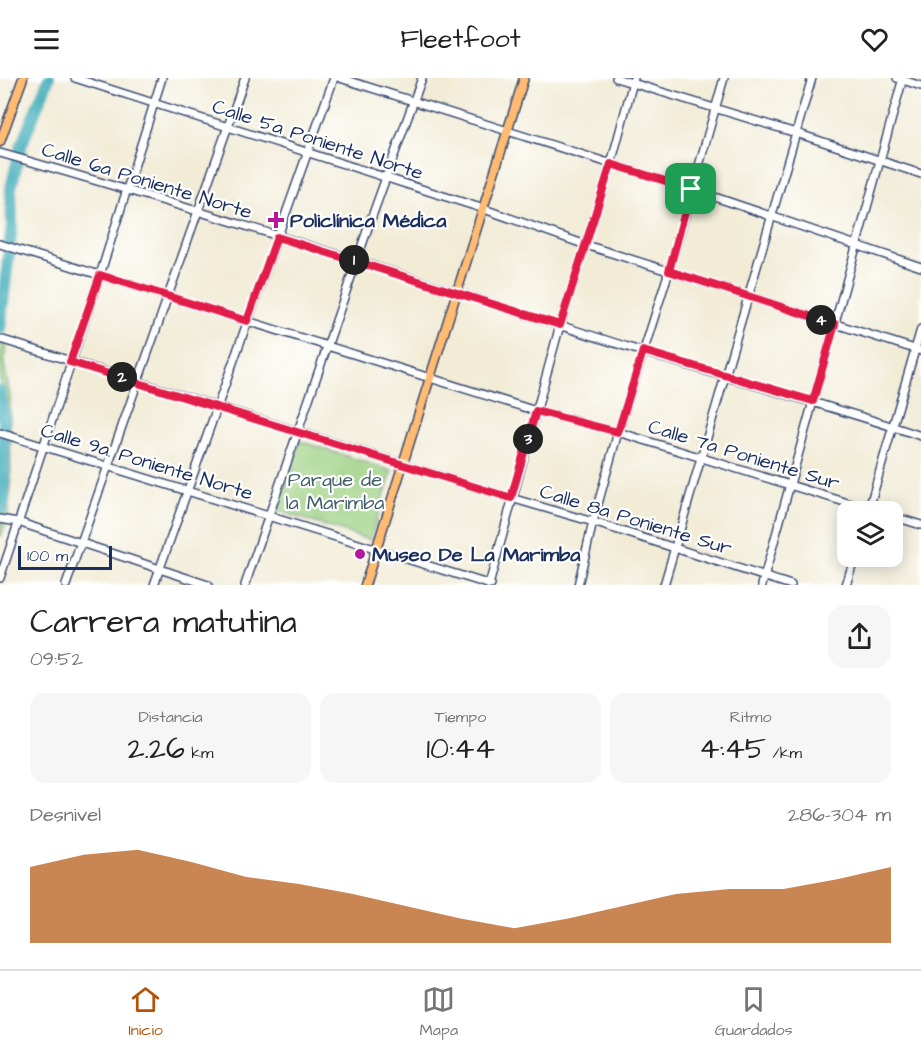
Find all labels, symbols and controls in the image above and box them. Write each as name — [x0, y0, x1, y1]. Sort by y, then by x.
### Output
text: Fleetfoot — [400, 20, 521, 58]
icon: menu — [30, 23, 63, 56]
icon: heart — [858, 23, 891, 56]
street label: Calle 5a Poniente Norte — [209, 93, 427, 187]
street label: Calle 6a Poniente Norte — [38, 136, 256, 226]
pin — [665, 163, 716, 214]
icon: arrive — [674, 172, 707, 205]
place label: Policlínica Médica — [290, 207, 447, 235]
marker: Policlínica Médica — [267, 211, 285, 229]
pin: 1 — [339, 245, 369, 275]
text: 1 — [353, 249, 355, 271]
pin: 4 — [806, 305, 836, 335]
text: 4 — [816, 309, 826, 331]
pin: 2 — [107, 362, 137, 392]
text: 2 — [117, 366, 127, 388]
street label: Calle 7a Poniente Sur — [645, 413, 843, 497]
street label: Calle 9a. Poniente Norte — [37, 416, 256, 508]
pin: 3 — [513, 424, 543, 454]
text: 3 — [524, 428, 532, 450]
park label: Parque de la Marimba — [285, 466, 385, 517]
street label: Calle 8a Poniente Sur — [536, 477, 735, 562]
map controls — [837, 501, 903, 567]
button: layers — [837, 501, 903, 567]
place label: Museo De La Marimba — [372, 541, 581, 569]
scale bar — [18, 543, 112, 570]
text: 100 m — [27, 545, 68, 567]
marker: Museo De La Marimba — [353, 547, 367, 561]
text: Carrera matutina — [30, 599, 297, 645]
button: share — [828, 605, 891, 668]
text: 09:52 — [30, 645, 83, 673]
text: Distancia — [138, 706, 203, 728]
text: Tiempo — [435, 706, 486, 728]
text: Ritmo — [730, 706, 771, 728]
text: 2.26 — [127, 728, 185, 770]
text: 10:44 — [426, 728, 495, 770]
text: 4:45 — [699, 728, 766, 770]
text: km — [185, 742, 214, 764]
text: /km — [766, 742, 802, 764]
text: Desnivel — [30, 801, 101, 829]
text: 286–304 m — [788, 801, 891, 829]
tab: Inicio — [128, 983, 163, 1041]
tab: Mapa — [420, 983, 458, 1041]
tab: Guardados — [715, 983, 793, 1041]

